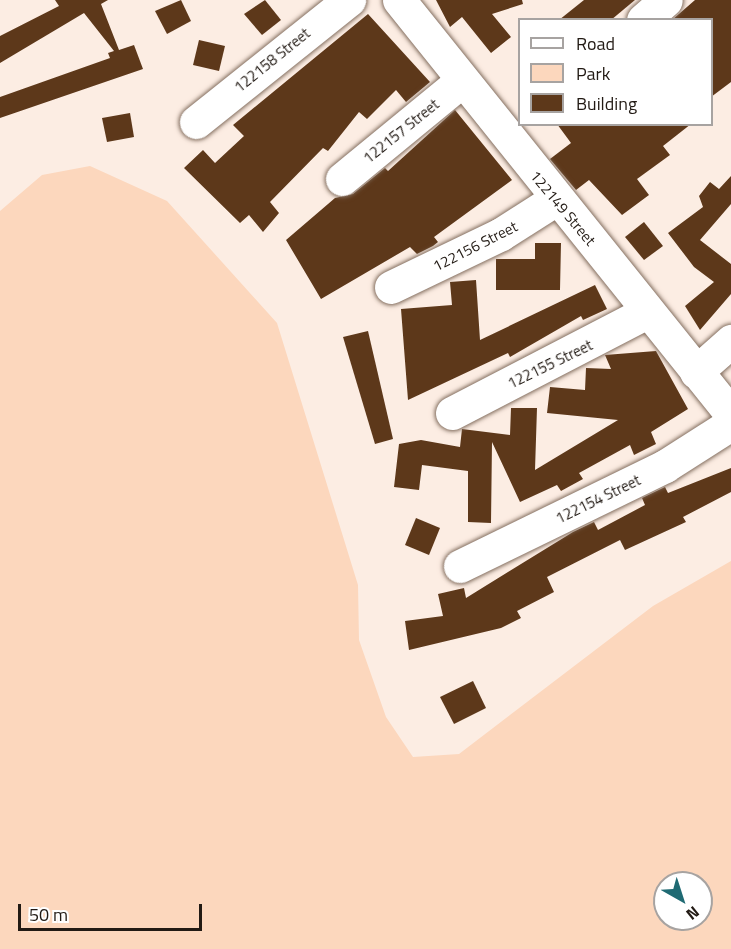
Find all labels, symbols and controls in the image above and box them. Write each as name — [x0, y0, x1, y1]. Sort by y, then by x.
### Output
legend — [518, 18, 713, 126]
street label: 122158 Street — [230, 24, 314, 96]
text: Road — [576, 30, 615, 57]
text: Park — [576, 60, 610, 87]
text: Building — [576, 90, 637, 117]
street label: 122157 Street — [359, 95, 443, 167]
street label: 122149 Street — [526, 167, 600, 249]
street label: 122156 Street — [430, 217, 520, 275]
street label: 122155 Street — [505, 336, 595, 392]
street label: 122154 Street — [553, 471, 643, 527]
north arrow — [653, 871, 713, 931]
scale bar — [21, 892, 206, 930]
text: 50 m — [29, 901, 68, 928]
text: N — [681, 901, 705, 926]

